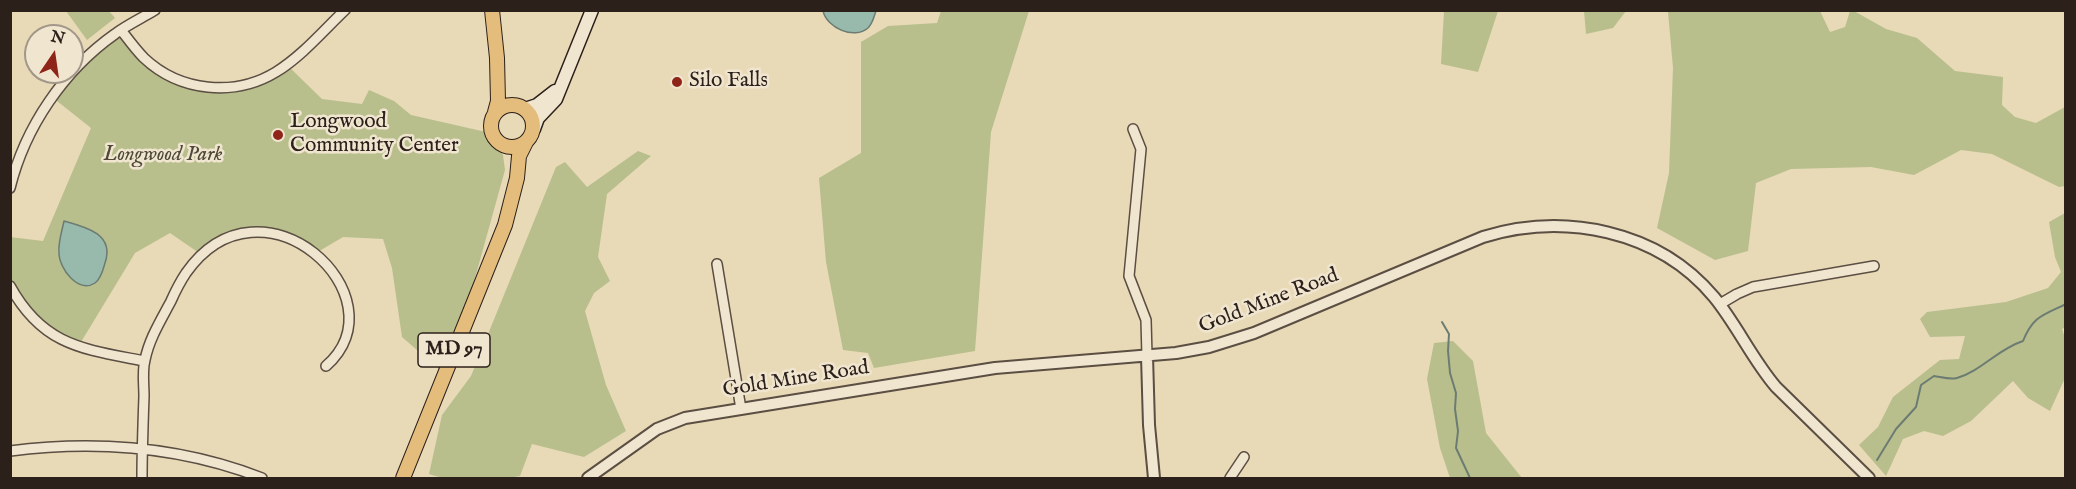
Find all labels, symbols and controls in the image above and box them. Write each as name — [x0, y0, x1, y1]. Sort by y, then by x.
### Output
north arrow — [24, 24, 84, 84]
text: N — [49, 27, 67, 50]
place label: Silo Falls — [689, 69, 768, 95]
marker: Silo Falls — [670, 75, 684, 89]
place label: Longwood Community Center — [290, 110, 459, 160]
marker: Longwood Community Center — [271, 128, 285, 142]
park label: Longwood Park — [103, 143, 223, 169]
street label: Gold Mine Road — [1196, 264, 1342, 340]
road number: MD 97 — [418, 333, 490, 367]
street label: Gold Mine Road — [721, 356, 871, 404]

